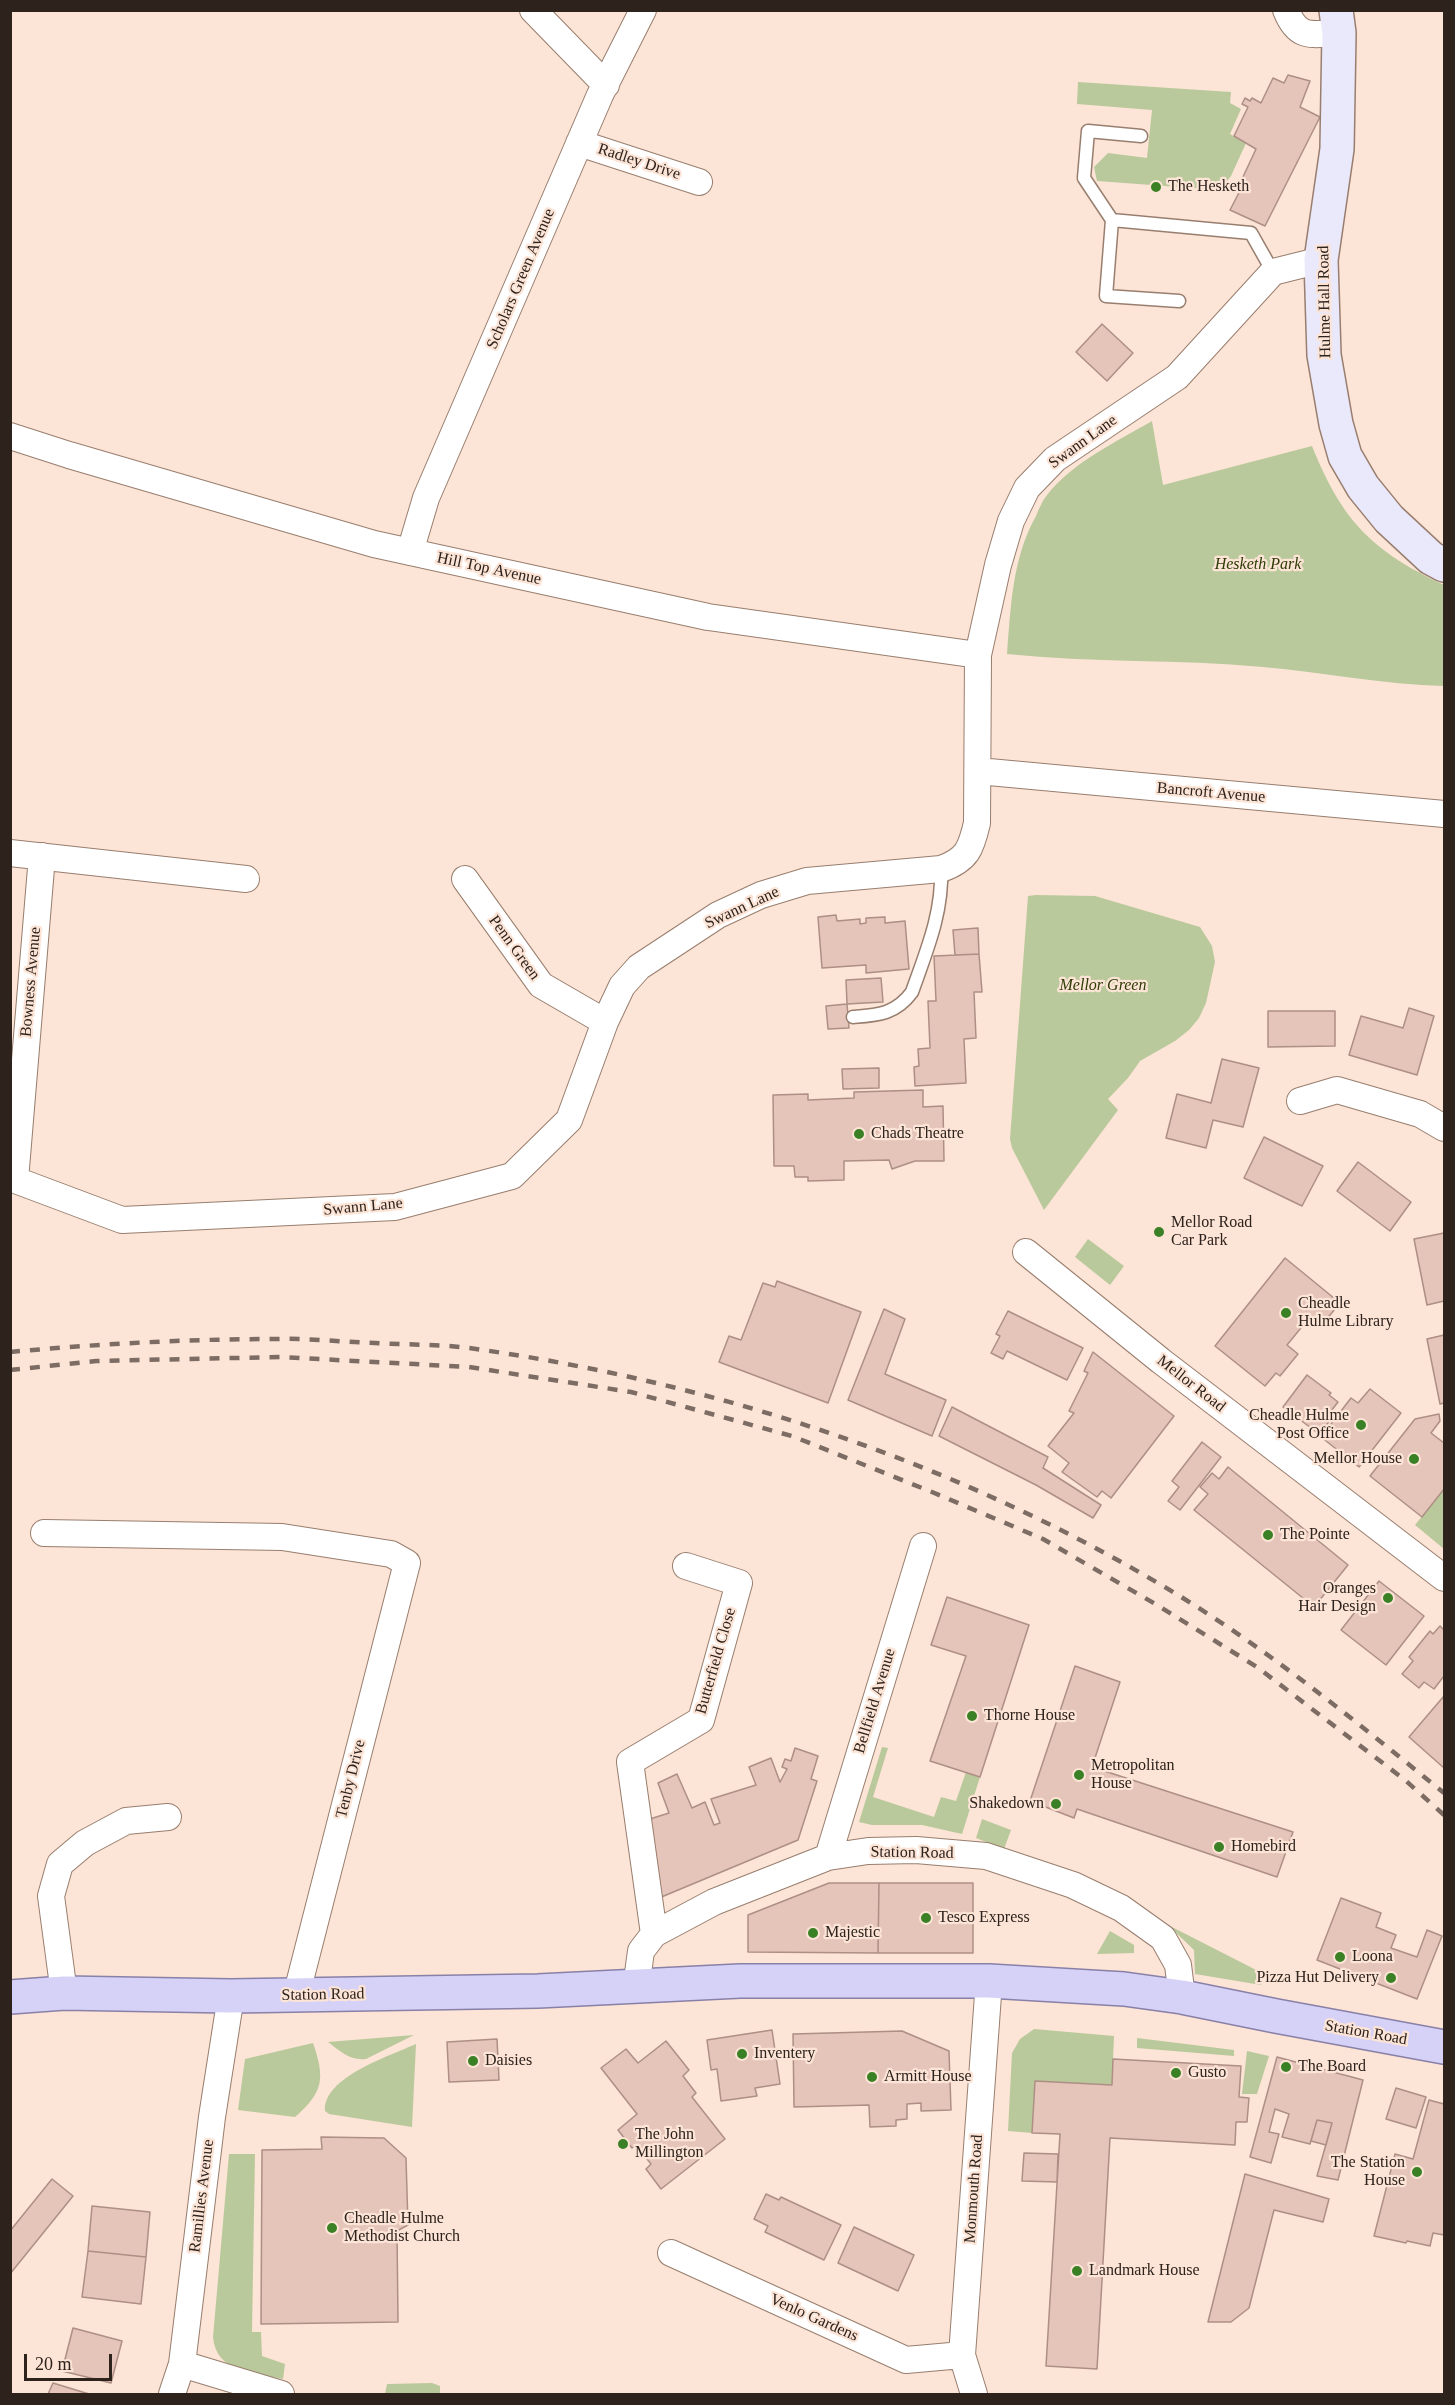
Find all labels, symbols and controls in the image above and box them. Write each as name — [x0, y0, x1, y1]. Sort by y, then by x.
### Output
street label: Radley Drive — [595, 140, 683, 184]
place label: The Hesketh — [1168, 177, 1249, 197]
marker: The Hesketh — [1149, 180, 1163, 194]
street label: Scholars Green Avenue — [483, 206, 559, 352]
street label: Hulme Hall Road — [1314, 245, 1336, 359]
street label: Swann Lane — [1045, 411, 1121, 473]
street label: Hill Top Avenue — [435, 549, 543, 589]
park label: Hesketh Park — [1215, 555, 1301, 575]
street label: Bancroft Avenue — [1156, 779, 1266, 807]
street label: Swann Lane — [702, 882, 782, 934]
street label: Penn Green — [484, 912, 544, 984]
street label: Bowness Avenue — [17, 926, 45, 1038]
park label: Mellor Green — [1060, 976, 1146, 996]
place label: Chads Theatre — [871, 1124, 964, 1144]
marker: Chads Theatre — [852, 1127, 866, 1141]
street label: Swann Lane — [323, 1194, 403, 1220]
place label: Mellor Road Car Park — [1171, 1213, 1252, 1251]
marker: Mellor Road Car Park — [1152, 1225, 1166, 1239]
place label: Cheadle Hulme Library — [1298, 1294, 1394, 1332]
marker: Cheadle Hulme Library — [1279, 1306, 1293, 1320]
street label: Mellor Road — [1153, 1351, 1229, 1417]
place label: Cheadle Hulme Post Office — [1249, 1406, 1349, 1444]
marker: Cheadle Hulme Post Office — [1354, 1418, 1368, 1432]
place label: Mellor House — [1314, 1449, 1402, 1469]
marker: Mellor House — [1407, 1452, 1421, 1466]
place label: The Pointe — [1280, 1525, 1350, 1545]
marker: The Pointe — [1261, 1528, 1275, 1542]
place label: Oranges Hair Design — [1298, 1579, 1376, 1617]
marker: Oranges Hair Design — [1381, 1591, 1395, 1605]
street label: Butterfield Close — [692, 1606, 740, 1716]
street label: Bellfield Avenue — [850, 1646, 900, 1756]
place label: Thorne House — [984, 1706, 1075, 1726]
marker: Thorne House — [965, 1709, 979, 1723]
street label: Tenby Drive — [332, 1738, 370, 1820]
place label: Metropolitan House — [1091, 1756, 1175, 1794]
marker: Metropolitan House — [1072, 1768, 1086, 1782]
place label: Shakedown — [969, 1794, 1044, 1814]
marker: Shakedown — [1049, 1797, 1063, 1811]
place label: Homebird — [1231, 1837, 1296, 1857]
marker: Homebird — [1212, 1840, 1226, 1854]
street label: Station Road — [870, 1843, 954, 1863]
place label: Tesco Express — [938, 1908, 1030, 1928]
marker: Tesco Express — [919, 1911, 933, 1925]
place label: Majestic — [825, 1923, 880, 1943]
marker: Majestic — [806, 1926, 820, 1940]
place label: Loona — [1352, 1947, 1393, 1967]
marker: Loona — [1333, 1950, 1347, 1964]
place label: Pizza Hut Delivery — [1256, 1968, 1379, 1988]
marker: Pizza Hut Delivery — [1384, 1971, 1398, 1985]
street label: Station Road — [281, 1985, 365, 2005]
street label: Station Road — [1323, 2016, 1409, 2050]
place label: Inventery — [754, 2044, 815, 2064]
marker: Inventery — [735, 2047, 749, 2061]
place label: Daisies — [485, 2051, 532, 2071]
marker: Daisies — [466, 2054, 480, 2068]
place label: The Board — [1298, 2057, 1366, 2077]
marker: The Board — [1279, 2060, 1293, 2074]
place label: Gusto — [1188, 2063, 1226, 2083]
marker: Gusto — [1169, 2066, 1183, 2080]
place label: Armitt House — [884, 2067, 972, 2087]
marker: Armitt House — [865, 2070, 879, 2084]
place label: The John Millington — [635, 2125, 703, 2163]
street label: Monmouth Road — [961, 2134, 987, 2244]
marker: The John Millington — [616, 2137, 630, 2151]
street label: Ramillies Avenue — [186, 2138, 218, 2254]
place label: The Station House — [1331, 2153, 1405, 2191]
marker: The Station House — [1410, 2165, 1424, 2179]
place label: Cheadle Hulme Methodist Church — [344, 2209, 460, 2247]
marker: Cheadle Hulme Methodist Church — [325, 2221, 339, 2235]
place label: Landmark House — [1089, 2261, 1200, 2281]
marker: Landmark House — [1070, 2264, 1084, 2278]
street label: Venlo Gardens — [767, 2290, 861, 2346]
scale bar — [27, 2342, 116, 2380]
text: 20 m — [35, 2354, 72, 2374]

